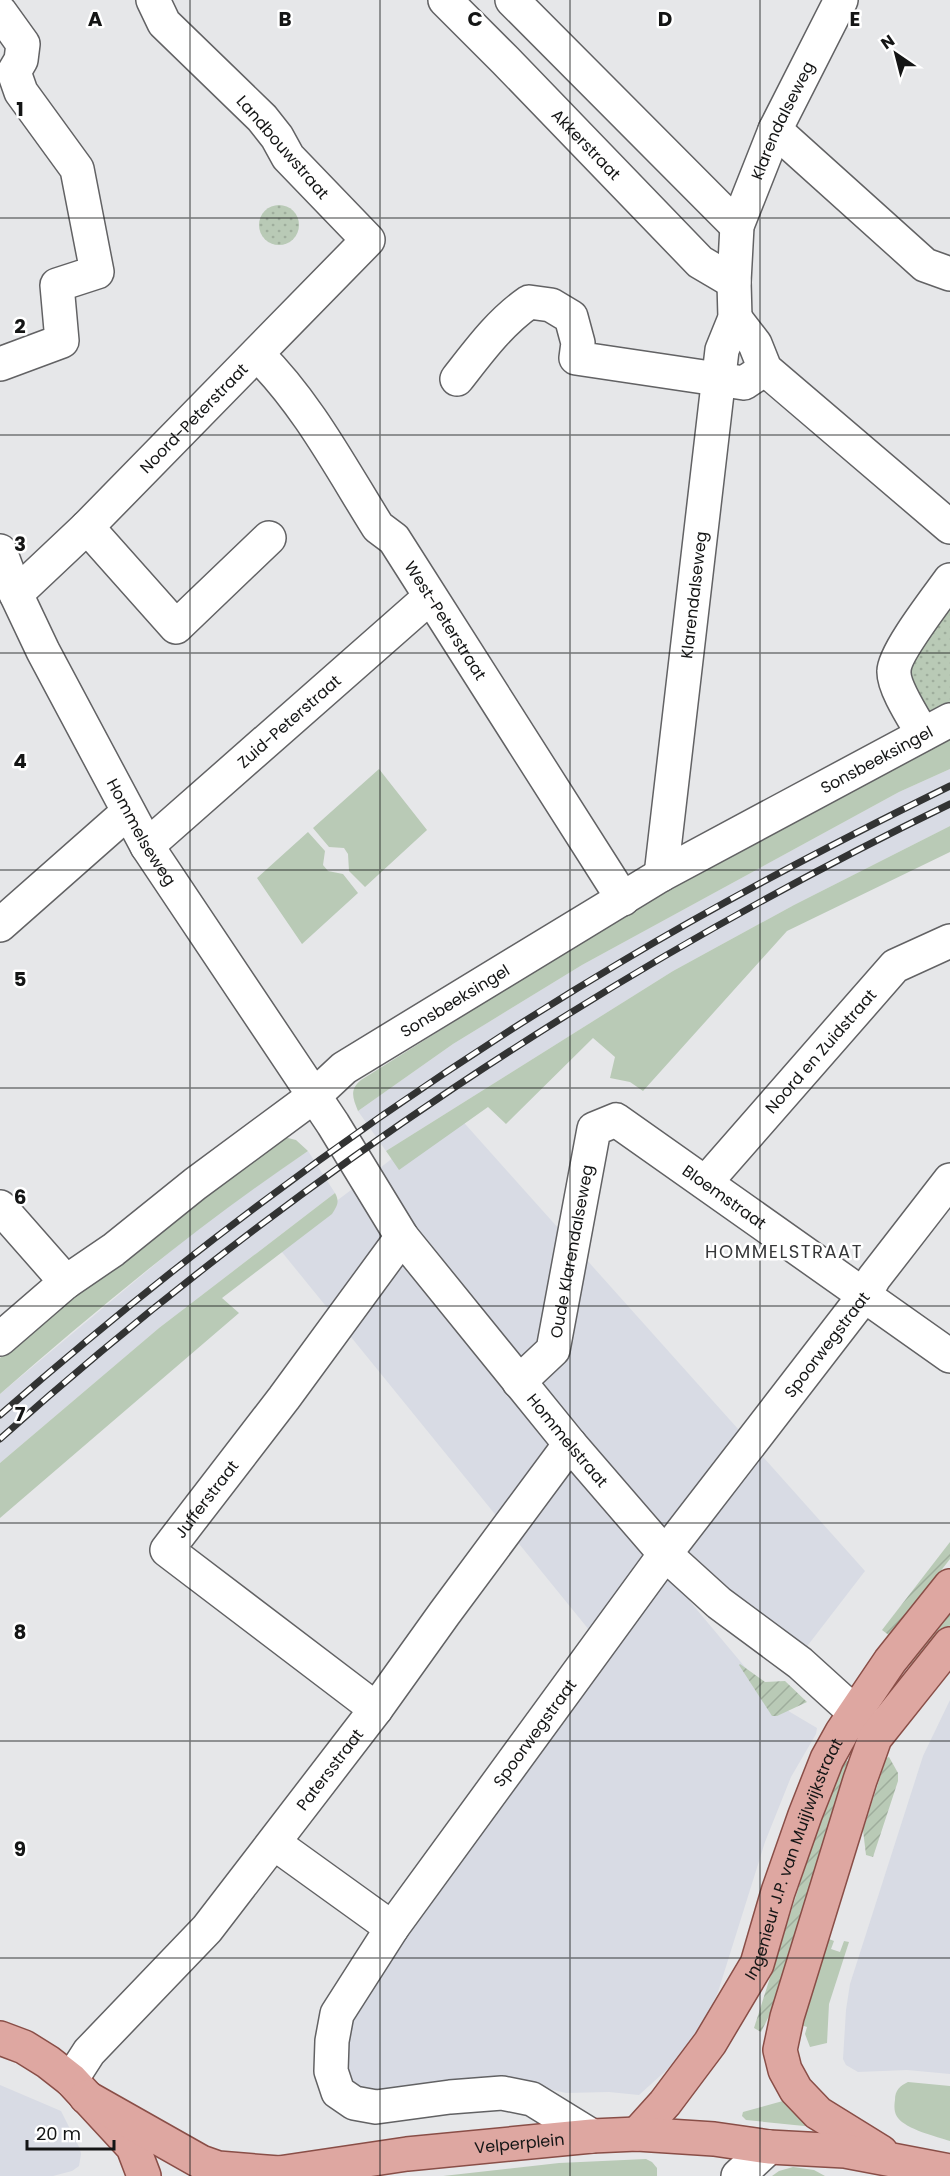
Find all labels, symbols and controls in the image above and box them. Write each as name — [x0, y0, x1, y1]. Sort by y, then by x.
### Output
text: A — [88, 5, 103, 33]
text: B — [278, 5, 292, 33]
text: C — [467, 5, 483, 33]
text: D — [658, 5, 672, 33]
text: E — [850, 5, 860, 33]
north arrow — [866, 24, 926, 84]
text: N — [876, 29, 899, 55]
street label: Klarendalseweg — [745, 58, 820, 183]
street label: Landbouwstraat — [231, 90, 334, 204]
text: 1 — [16, 95, 24, 123]
street label: Akkerstraat — [546, 104, 626, 185]
text: 2 — [14, 312, 26, 340]
street label: Noord-Peterstraat — [135, 358, 253, 479]
text: 3 — [14, 530, 26, 558]
street label: Klarendalseweg — [675, 530, 713, 660]
street label: West-Peterstraat — [399, 557, 492, 685]
street label: Zuid-Peterstraat — [232, 669, 346, 773]
street label: Sonsbeeksingel — [816, 720, 937, 799]
text: 4 — [13, 747, 27, 775]
street label: Hommelseweg — [101, 775, 181, 890]
street label: Sonsbeeksingel — [396, 959, 514, 1043]
text: 5 — [14, 965, 27, 993]
street label: Noord en Zuidstraat — [760, 984, 882, 1119]
street label: Bloemstraat — [677, 1159, 771, 1235]
street label: Oude Klarendalseweg — [544, 1163, 599, 1340]
text: 6 — [14, 1183, 26, 1211]
district label: HOMMELSTRAAT — [705, 1239, 863, 1264]
street label: Spoorwegstraat — [779, 1287, 875, 1403]
street label: Hommelstraat — [521, 1389, 613, 1492]
text: 7 — [15, 1400, 26, 1428]
street label: Jufferstraat — [169, 1455, 244, 1543]
text: 8 — [14, 1618, 26, 1646]
street label: Spoorwegstraat — [488, 1674, 582, 1792]
street label: Patersstraat — [291, 1724, 369, 1815]
street label: Ingenieur J.P. van Muijlwijkstraat — [739, 1734, 848, 1984]
text: 9 — [14, 1835, 26, 1863]
scale bar — [27, 2113, 114, 2151]
text: 20 m — [36, 2121, 81, 2146]
street label: Velperplein — [473, 2128, 565, 2159]

